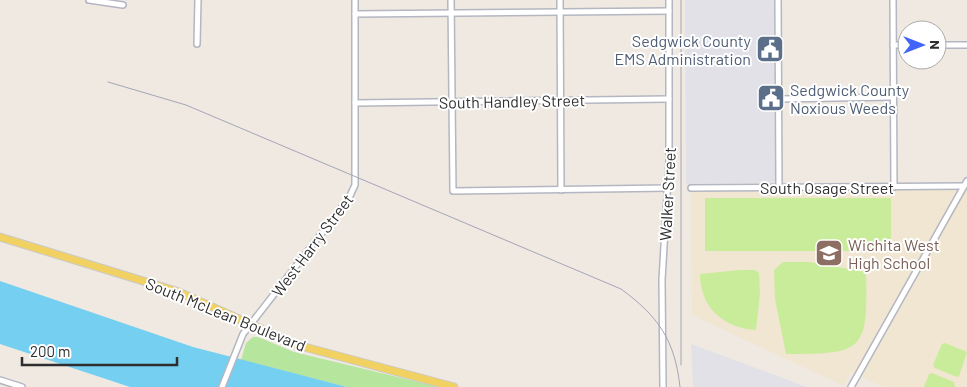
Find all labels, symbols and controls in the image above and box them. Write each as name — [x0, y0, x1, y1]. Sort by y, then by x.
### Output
north arrow — [897, 20, 947, 70]
place label: Sedgwick County EMS Administration — [614, 31, 752, 68]
public building icon: Sedgwick County EMS Administration — [755, 34, 785, 64]
text: N — [927, 40, 944, 50]
place label: Sedgwick County Noxious Weeds — [790, 80, 910, 117]
public building icon: Sedgwick County Noxious Weeds — [756, 83, 786, 113]
street label: South Handley Street — [439, 90, 585, 112]
street label: Walker Street — [655, 147, 679, 241]
street label: South Osage Street — [760, 178, 894, 197]
street label: West Harry Street — [267, 190, 357, 300]
place label: Wichita West High School — [848, 235, 940, 272]
school or university icon: Wichita West High School — [814, 238, 844, 268]
street label: South McLean Boulevard — [143, 273, 309, 355]
scale bar — [22, 334, 178, 366]
text: 200 m — [30, 342, 70, 360]

